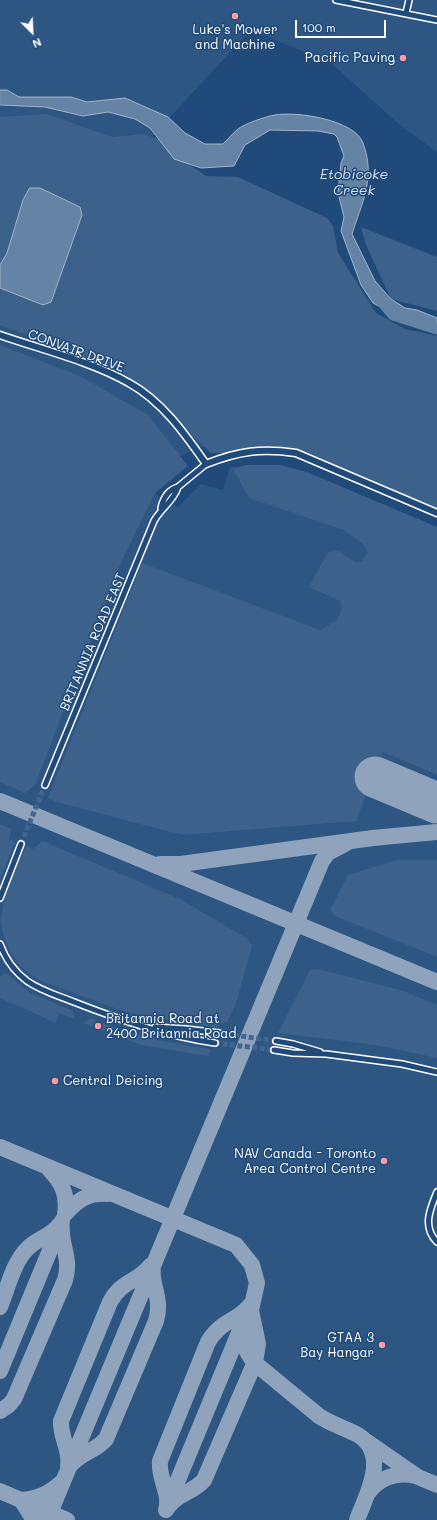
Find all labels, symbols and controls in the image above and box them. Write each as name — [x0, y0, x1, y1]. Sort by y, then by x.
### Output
marker: Luke's Mower and Machine — [230, 11, 240, 21]
north arrow — [12, 12, 52, 52]
scale bar — [297, 12, 388, 38]
text: 100 m — [302, 19, 336, 35]
place label: Luke's Mower and Machine — [193, 22, 277, 53]
text: N — [30, 35, 44, 52]
place label: Pacific Paving — [305, 50, 395, 66]
marker: Pacific Paving — [398, 53, 408, 63]
water label: Etobicoke Creek — [320, 167, 388, 200]
street label: CONVAIR DRIVE — [26, 326, 126, 376]
street label: BRITANNIA ROAD EAST — [57, 571, 129, 713]
place label: Britannia Road at 2400 Britannia Road — [106, 1011, 236, 1042]
marker: Britannia Road at 2400 Britannia Road — [93, 1021, 103, 1031]
place label: Central Deicing — [63, 1073, 163, 1089]
marker: Central Deicing — [50, 1076, 60, 1086]
place label: NAV Canada - Toronto Area Control Centre — [234, 1146, 376, 1177]
marker: NAV Canada - Toronto Area Control Centre — [379, 1156, 389, 1166]
place label: GTAA 3 Bay Hangar — [300, 1330, 374, 1361]
marker: GTAA 3 Bay Hangar — [377, 1340, 387, 1350]

